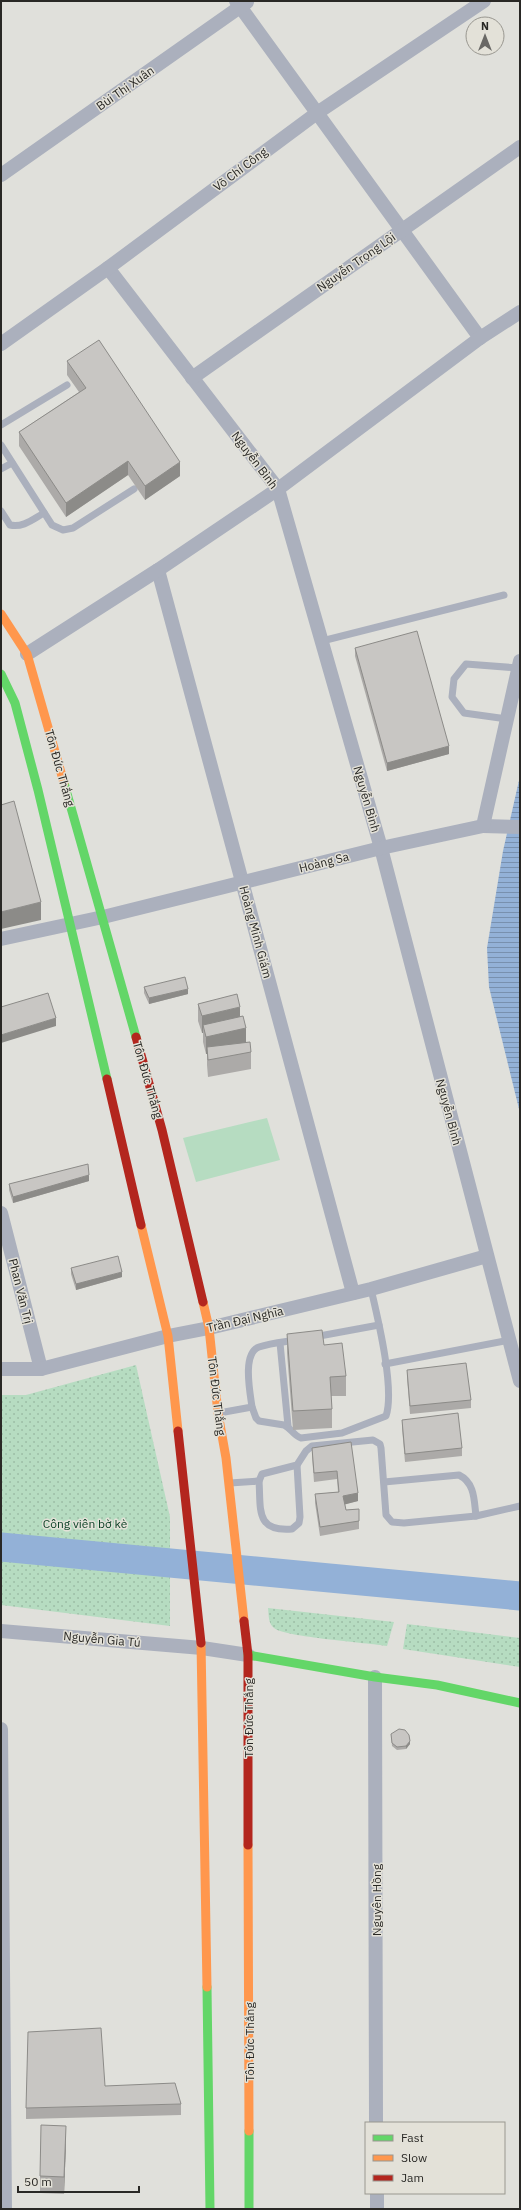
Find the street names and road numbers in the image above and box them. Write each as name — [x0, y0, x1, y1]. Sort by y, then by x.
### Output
street label: Bùi Thị Xuân — [93, 63, 157, 113]
street label: Võ Chí Công — [210, 143, 271, 194]
street label: Nguyễn Trọng Lội — [314, 229, 398, 295]
street label: Nguyễn Bình — [228, 428, 282, 492]
street label: Tôn Đức Thắng — [42, 728, 78, 809]
street label: Nguyễn Bình — [350, 764, 384, 834]
street label: Hoàng Sa — [297, 848, 351, 875]
street label: Hoàng Minh Giám — [236, 884, 276, 980]
street label: Tôn Đức Thắng — [130, 1040, 166, 1121]
street label: Nguyễn Bình — [433, 1077, 465, 1147]
street label: Phan Văn Trị — [6, 1257, 36, 1325]
street label: Trần Đại Nghĩa — [205, 1303, 285, 1335]
street label: Tôn Đức Thắng — [205, 1356, 229, 1437]
street label: Nguyễn Gia Tú — [63, 1628, 141, 1650]
street label: Tôn Đức Thắng — [241, 1678, 256, 1758]
street label: Nguyên Hồng — [369, 1863, 384, 1936]
street label: Tôn Đức Thắng — [242, 2002, 257, 2082]

